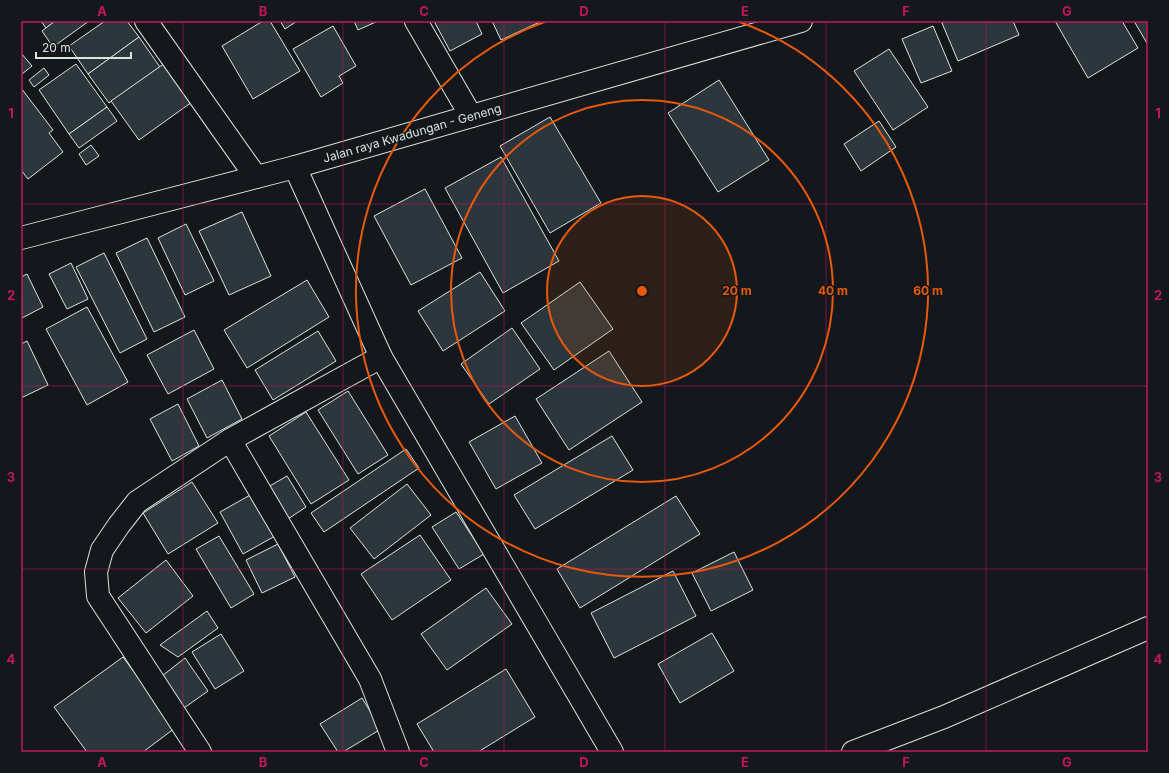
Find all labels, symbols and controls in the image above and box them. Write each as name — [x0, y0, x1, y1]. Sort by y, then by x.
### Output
text: A — [97, 3, 107, 19]
text: B — [259, 3, 268, 19]
text: C — [419, 3, 429, 19]
text: D — [579, 3, 589, 19]
text: E — [741, 3, 749, 19]
text: F — [902, 3, 910, 19]
text: G — [1062, 3, 1072, 19]
scale bar — [36, 34, 131, 60]
text: 20 m — [42, 40, 71, 55]
street label: Jalan raya Kwadungan - Geneng — [321, 100, 503, 166]
text: 1 — [8, 105, 14, 121]
text: 1 — [1155, 105, 1161, 121]
text: 20 m — [722, 283, 752, 298]
text: 40 m — [818, 283, 848, 298]
text: 60 m — [913, 283, 943, 298]
centre of rings — [635, 284, 649, 298]
text: 2 — [7, 287, 15, 303]
text: 2 — [1154, 287, 1162, 303]
text: 3 — [7, 469, 15, 485]
text: 3 — [1154, 469, 1162, 485]
text: 4 — [7, 651, 16, 667]
text: 4 — [1154, 651, 1163, 667]
text: A — [97, 754, 107, 770]
text: B — [259, 754, 268, 770]
text: C — [419, 754, 429, 770]
text: D — [579, 754, 589, 770]
text: E — [741, 754, 749, 770]
text: F — [902, 754, 910, 770]
text: G — [1062, 754, 1072, 770]

